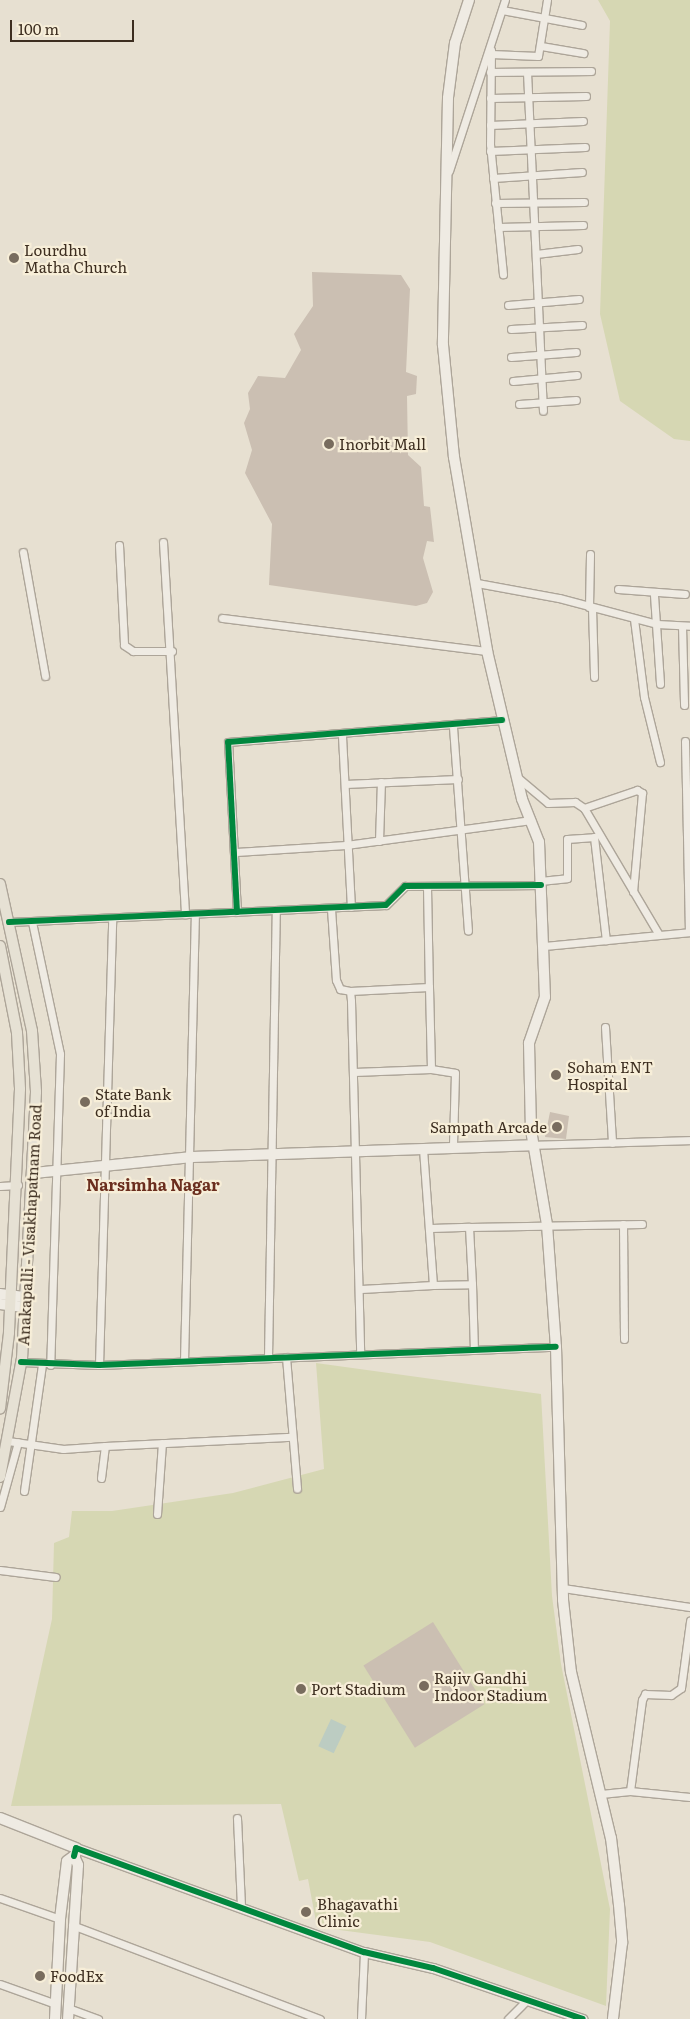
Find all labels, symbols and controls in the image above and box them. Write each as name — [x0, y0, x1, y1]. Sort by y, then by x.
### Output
scale bar — [12, 10, 136, 42]
text: 100 m — [18, 17, 59, 40]
place label: Lourdhu Matha Church — [24, 240, 127, 275]
marker: Lourdhu Matha Church — [8, 252, 20, 264]
place label: Inorbit Mall — [339, 435, 426, 453]
marker: Inorbit Mall — [323, 438, 335, 450]
place label: Soham ENT Hospital — [567, 1057, 653, 1092]
marker: Soham ENT Hospital — [549, 1068, 563, 1082]
place label: State Bank of India — [95, 1084, 171, 1119]
marker: State Bank of India — [79, 1096, 91, 1108]
street label: Anakapalli - Visakhapatnam Road — [14, 1104, 44, 1346]
place label: Sampath Arcade — [430, 1118, 547, 1136]
marker: Sampath Arcade — [551, 1121, 563, 1133]
district label: Narsimha Nagar — [86, 1174, 220, 1194]
place label: Rajiv Gandhi Indoor Stadium — [434, 1668, 547, 1703]
place label: Port Stadium — [311, 1680, 406, 1698]
marker: Rajiv Gandhi Indoor Stadium — [418, 1680, 430, 1692]
marker: Port Stadium — [295, 1683, 307, 1695]
place label: Bhagavathi Clinic — [317, 1894, 398, 1929]
marker: Bhagavathi Clinic — [299, 1905, 313, 1919]
place label: FoodEx — [50, 1967, 103, 1985]
marker: FoodEx — [34, 1970, 46, 1982]

